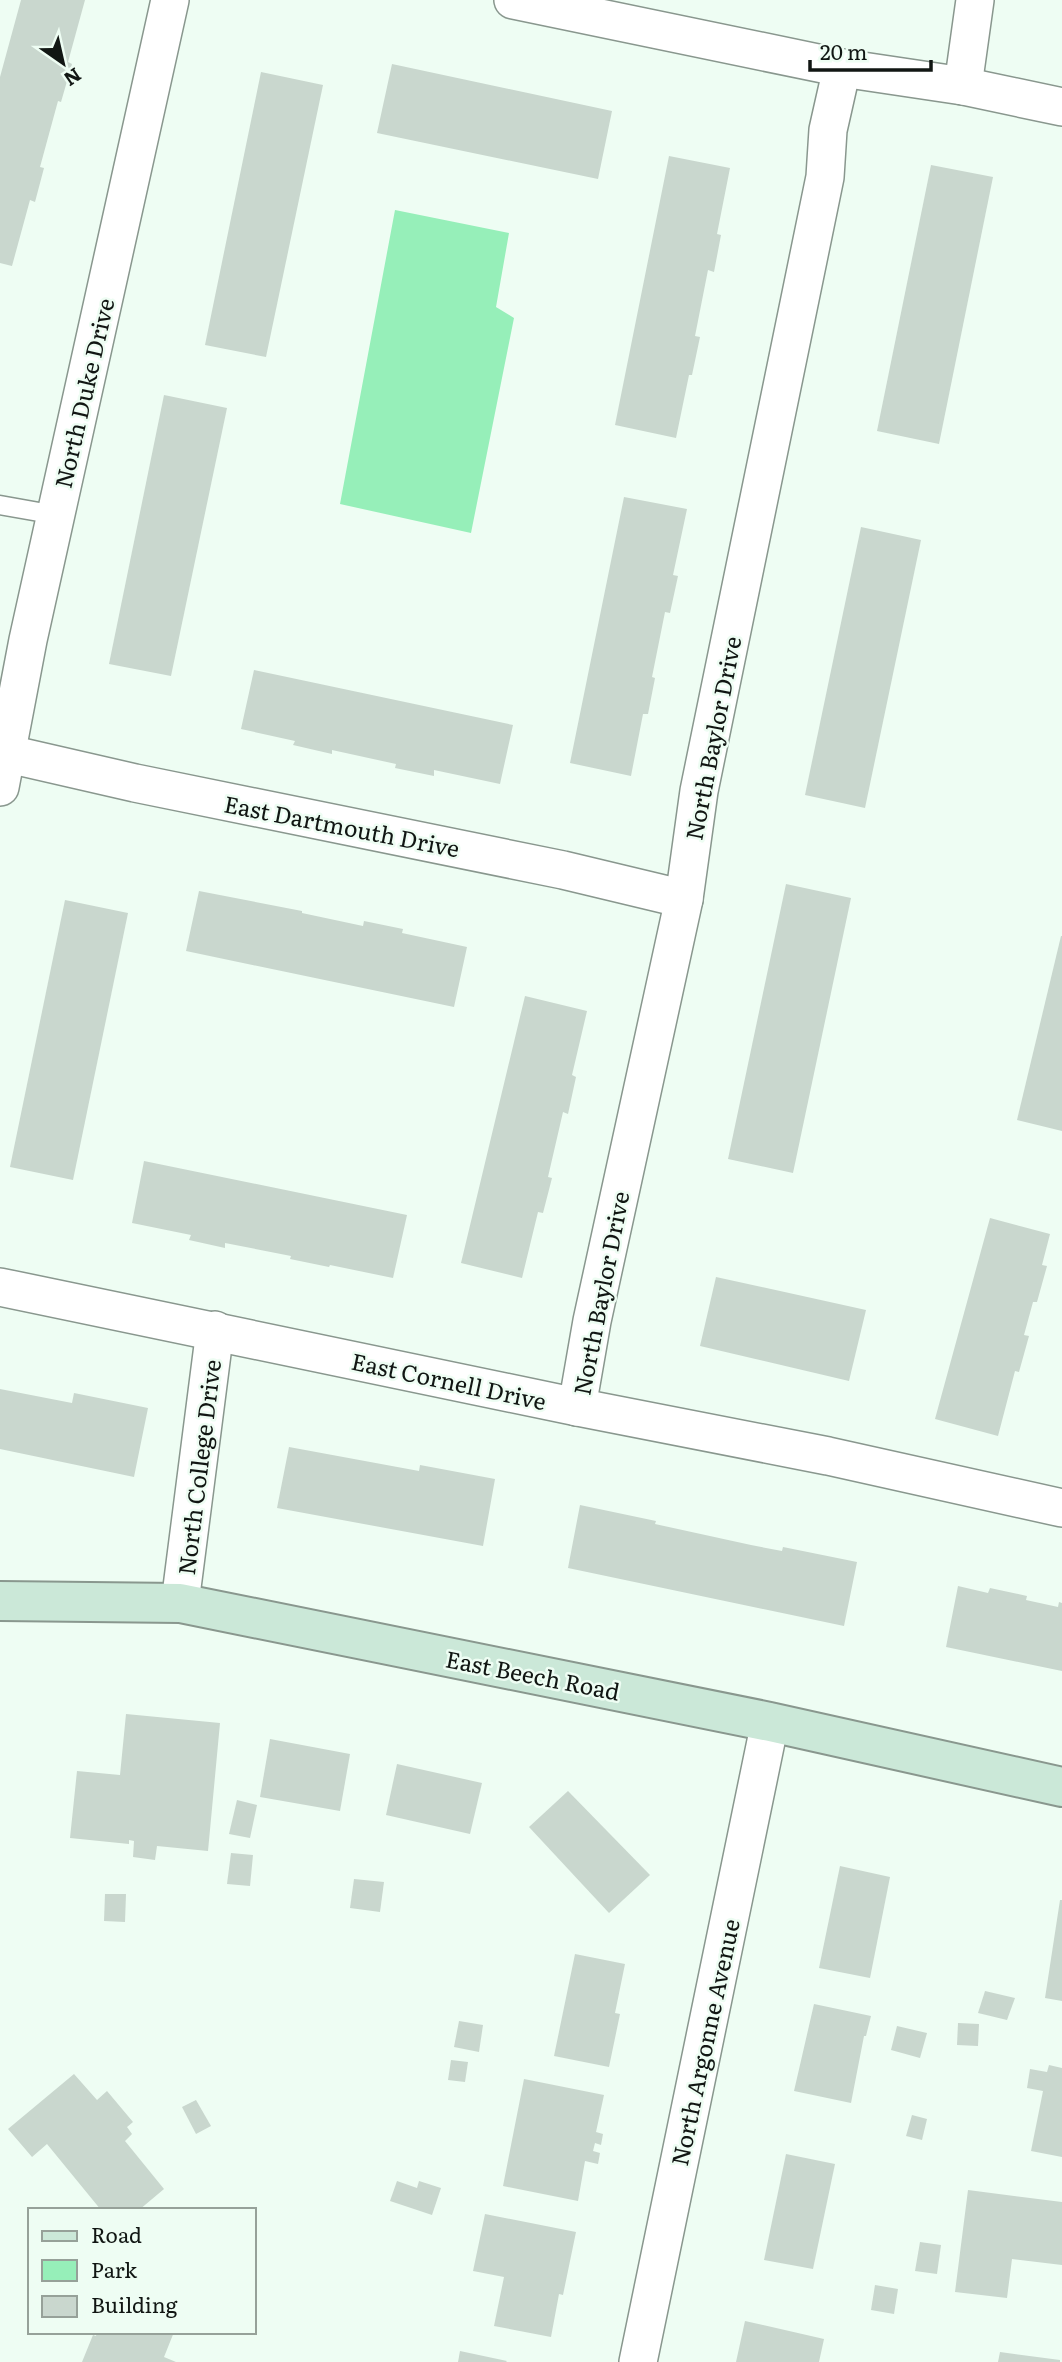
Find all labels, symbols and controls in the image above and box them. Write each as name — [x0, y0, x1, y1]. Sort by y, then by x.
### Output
north arrow — [28, 28, 98, 98]
scale bar — [810, 28, 931, 72]
text: 20 m — [820, 35, 867, 66]
text: N — [59, 62, 88, 94]
street label: North Duke Drive — [45, 295, 121, 491]
street label: North Baylor Drive — [676, 633, 748, 843]
street label: East Dartmouth Drive — [221, 785, 463, 865]
street label: North Baylor Drive — [564, 1188, 636, 1398]
street label: East Cornell Drive — [349, 1343, 550, 1417]
street label: North College Drive — [168, 1357, 228, 1577]
street label: East Beech Road — [443, 1640, 623, 1708]
street label: North Argonne Avenue — [661, 1915, 747, 2169]
legend — [28, 2208, 256, 2334]
text: Road — [91, 2218, 142, 2249]
text: Park — [91, 2253, 137, 2284]
text: Building — [91, 2288, 178, 2319]

